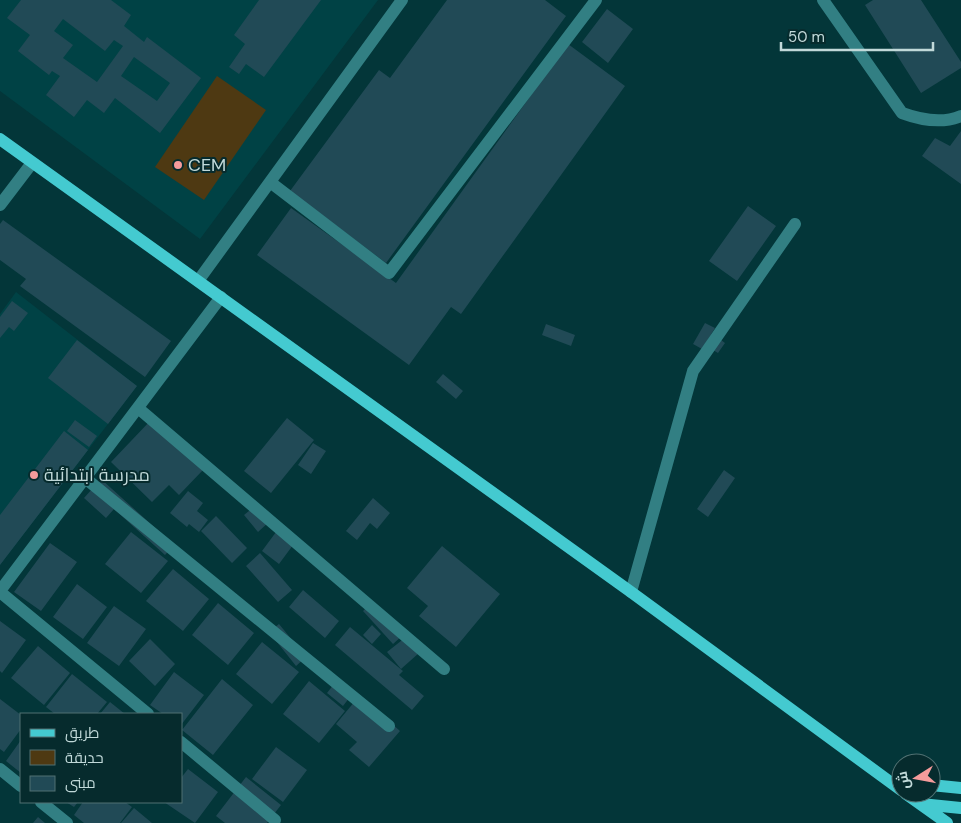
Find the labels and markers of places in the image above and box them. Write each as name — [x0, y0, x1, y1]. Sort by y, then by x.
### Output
place label: CEM — [188, 153, 226, 177]
marker: CEM — [172, 159, 184, 171]
place label: مدرسة ابتدائية — [44, 463, 150, 487]
marker: مدرسة ابتدائية — [28, 469, 40, 481]

